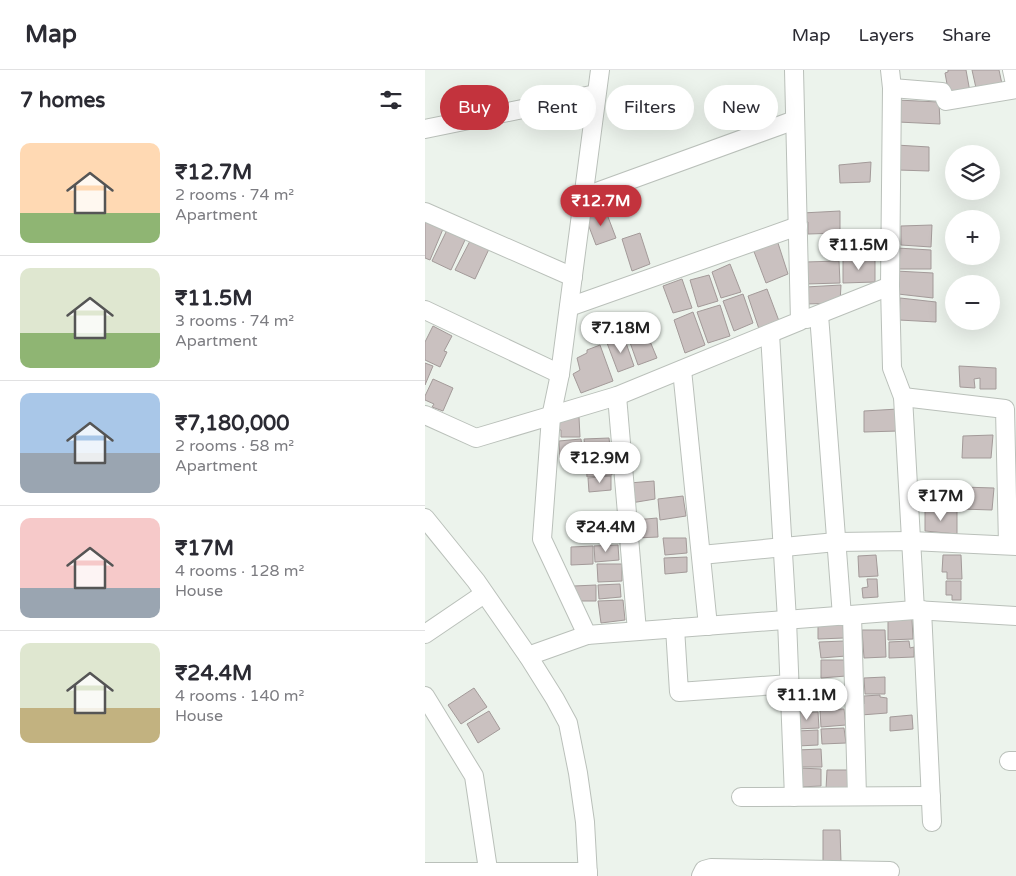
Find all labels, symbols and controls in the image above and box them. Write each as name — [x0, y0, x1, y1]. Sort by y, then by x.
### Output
text: Map — [25, 20, 77, 49]
text: Map — [792, 24, 831, 46]
text: Layers — [859, 24, 914, 46]
text: Share — [942, 24, 991, 46]
chip: Buy — [440, 85, 509, 130]
chip: Rent — [519, 85, 596, 130]
chip: Filters — [606, 85, 694, 130]
chip: New — [704, 85, 778, 130]
icon: filters — [377, 86, 405, 114]
text: 7 homes — [20, 88, 105, 113]
map controls — [945, 145, 1000, 330]
button: layers — [945, 145, 1000, 200]
text: ₹12.7M — [175, 160, 252, 185]
icon: home — [60, 163, 120, 223]
pin: ₹12.7M — [560, 184, 642, 227]
text: 2 rooms · 74 m² — [175, 185, 294, 205]
text: ₹12.7M — [572, 191, 630, 211]
text: Apartment — [175, 205, 258, 225]
button: + — [945, 210, 1000, 265]
pin: ₹11.5M — [818, 228, 900, 271]
text: ₹11.5M — [829, 235, 889, 255]
button: − — [945, 275, 1000, 330]
text: ₹11.5M — [175, 286, 253, 311]
icon: home — [60, 288, 120, 348]
text: 3 rooms · 74 m² — [175, 311, 294, 331]
pin: ₹7.18M — [580, 312, 662, 354]
text: ₹7.18M — [592, 318, 650, 338]
text: Apartment — [175, 331, 258, 351]
text: ₹7,180,000 — [175, 411, 289, 436]
icon: home — [60, 413, 120, 473]
text: 2 rooms · 58 m² — [175, 436, 294, 456]
pin: ₹12.9M — [559, 442, 641, 484]
text: ₹12.9M — [570, 448, 630, 468]
text: Apartment — [175, 456, 258, 476]
pin: ₹17M — [911, 480, 971, 522]
text: ₹17M — [919, 486, 963, 506]
pin: ₹24.4M — [565, 510, 647, 553]
text: ₹24.4M — [577, 517, 635, 537]
text: ₹17M — [175, 536, 234, 561]
icon: home — [60, 538, 120, 598]
text: 4 rooms · 128 m² — [175, 561, 304, 581]
text: House — [175, 581, 223, 601]
text: ₹24.4M — [175, 661, 252, 686]
icon: home — [60, 663, 120, 723]
pin: ₹11.1M — [766, 678, 848, 721]
text: ₹11.1M — [777, 685, 837, 705]
text: 4 rooms · 140 m² — [175, 686, 304, 706]
text: House — [175, 706, 223, 726]

